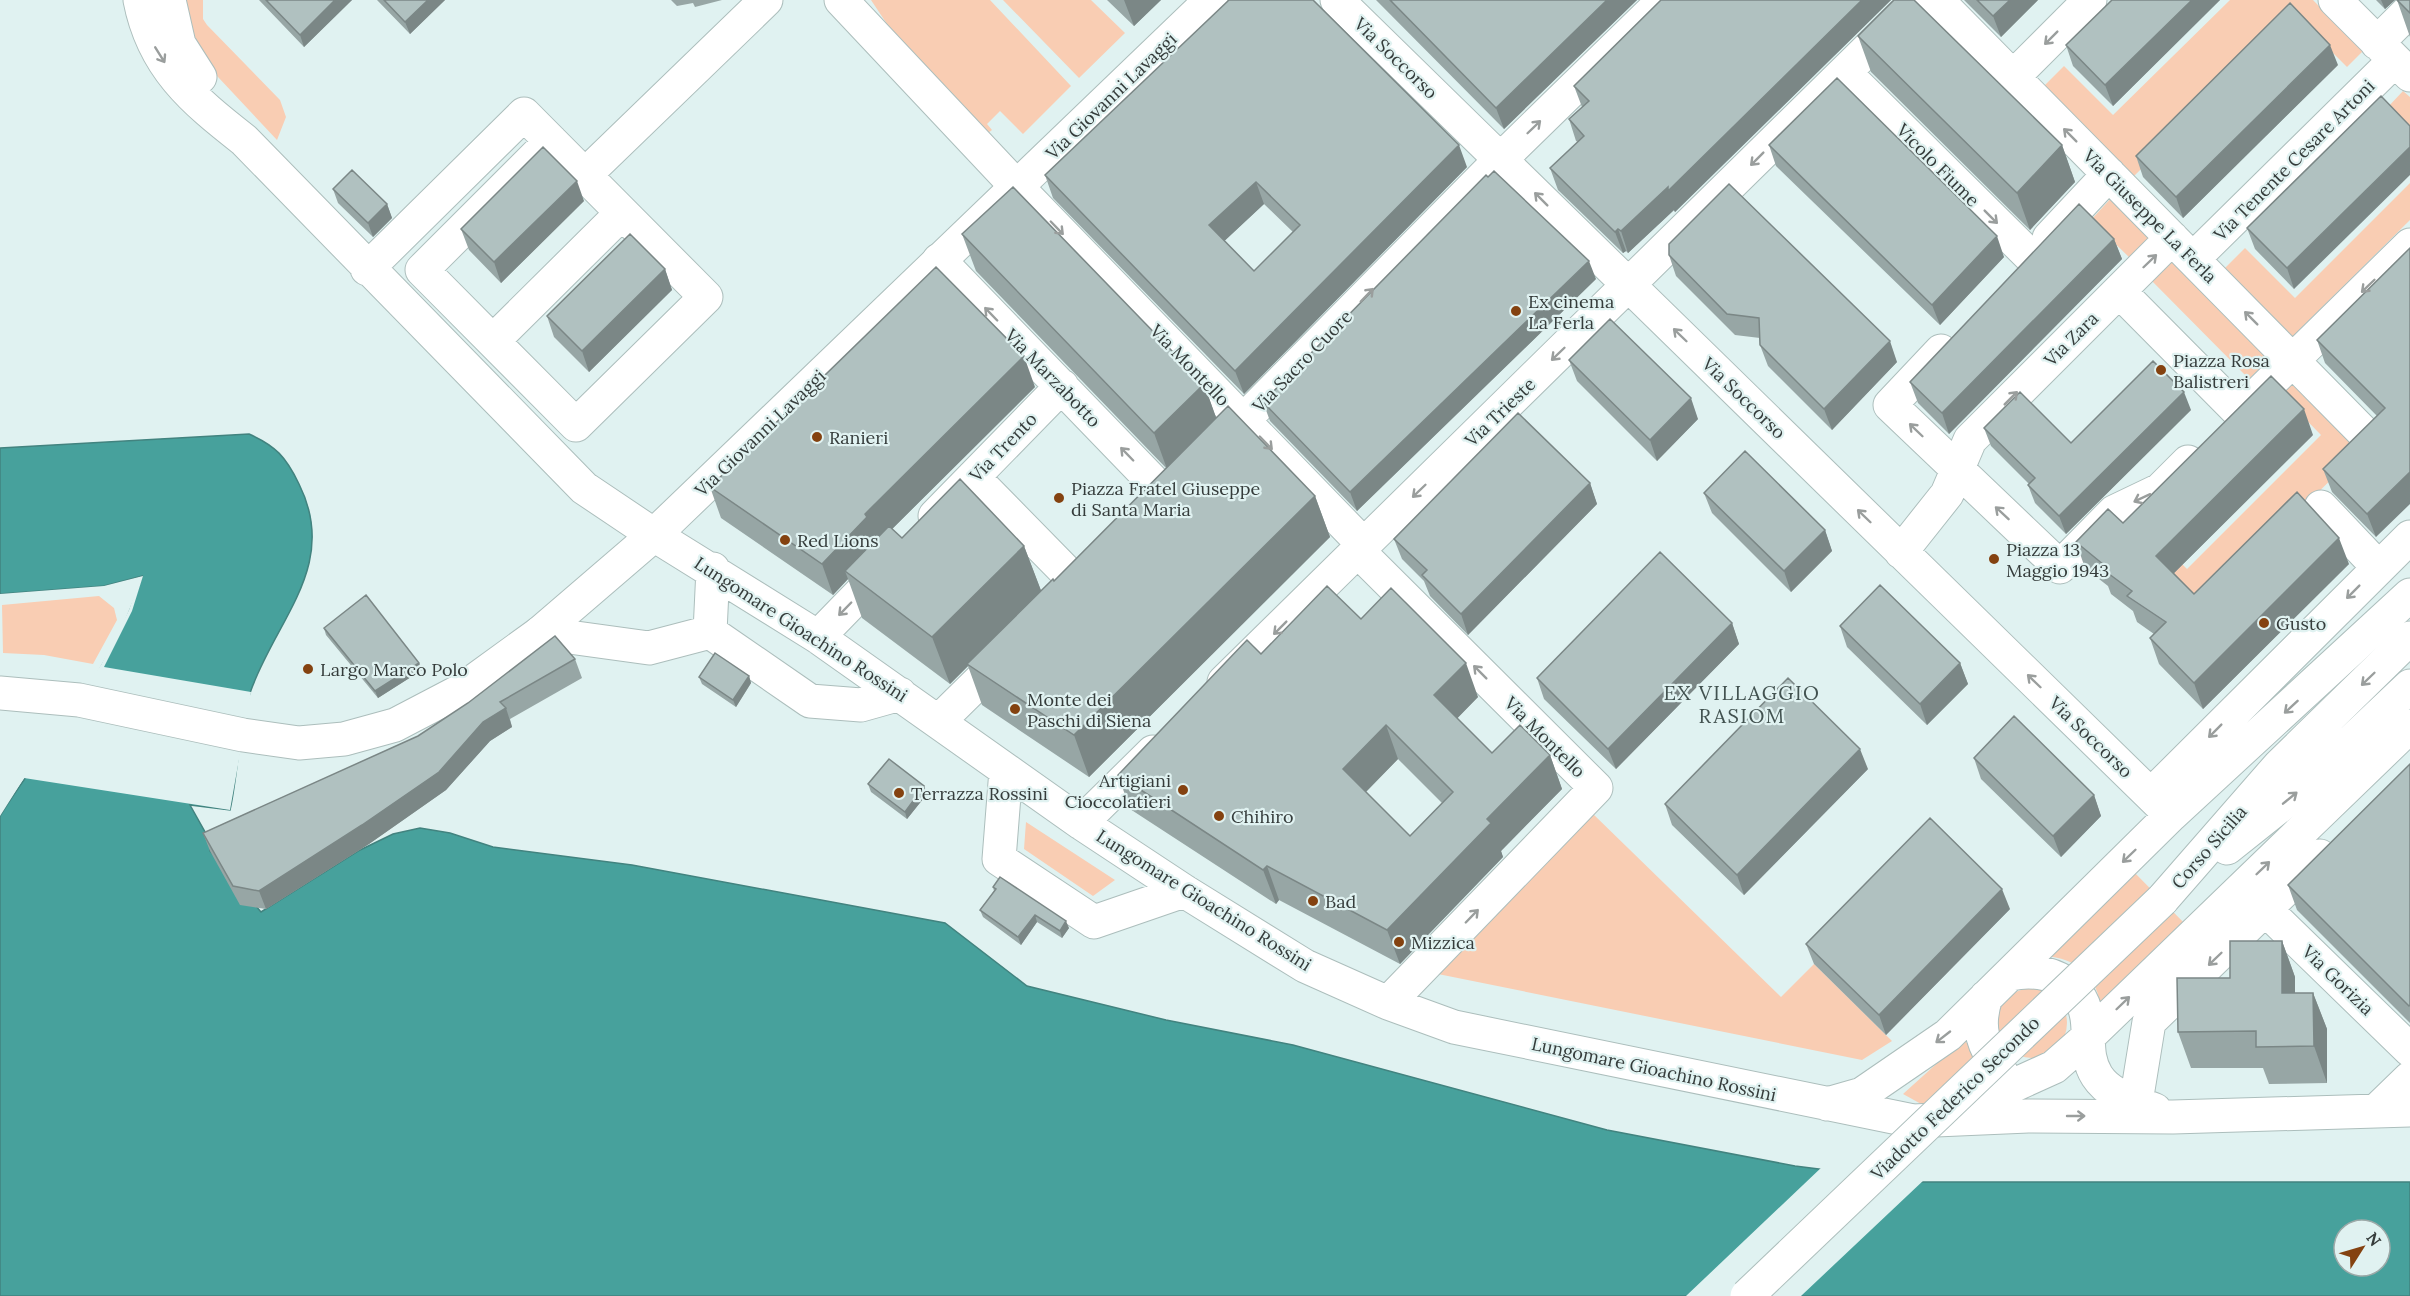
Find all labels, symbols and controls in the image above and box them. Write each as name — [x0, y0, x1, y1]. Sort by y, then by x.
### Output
street label: Via Soccorso — [1349, 12, 1443, 104]
street label: Via Giovanni Lavaggi — [1040, 28, 1181, 165]
one-way arrow — [2044, 31, 2059, 46]
one-way arrow — [154, 46, 166, 63]
street label: Via Tenente Cesare Artoni — [2208, 75, 2379, 246]
street label: Vicolo Fiume — [1891, 118, 1985, 212]
one-way arrow — [1527, 119, 1542, 134]
one-way arrow — [2063, 127, 2077, 142]
street label: Via Giuseppe La Ferla — [2077, 143, 2222, 288]
one-way arrow — [1750, 152, 1765, 166]
one-way arrow — [1533, 191, 1548, 206]
one-way arrow — [1983, 210, 1998, 225]
one-way arrow — [1049, 221, 1064, 236]
one-way arrow — [2142, 253, 2157, 268]
one-way arrow — [2361, 279, 2376, 293]
one-way arrow — [1360, 288, 1375, 303]
place label: Ex cinema La Ferla — [1528, 290, 1614, 334]
marker: Ex cinema La Ferla — [1509, 304, 1523, 318]
street label: Via Sacro Cuore — [1247, 305, 1357, 418]
one-way arrow — [984, 306, 998, 321]
street label: Via Zara — [2038, 307, 2103, 372]
one-way arrow — [2244, 311, 2259, 326]
street label: Via Montello — [1144, 318, 1235, 411]
street label: Via Marzabotto — [999, 323, 1106, 432]
one-way arrow — [1672, 328, 1687, 343]
one-way arrow — [1551, 347, 1566, 362]
place label: Piazza Rosa Balistreri — [2173, 349, 2270, 393]
street label: Via Soccorso — [1697, 352, 1791, 444]
marker: Piazza Rosa Balistreri — [2154, 363, 2168, 377]
street label: Via Giovanni Lavaggi — [689, 365, 830, 502]
street label: Via Trieste — [1459, 372, 1540, 452]
one-way arrow — [2004, 391, 2019, 406]
street label: Via Trento — [964, 408, 1042, 487]
one-way arrow — [1909, 423, 1924, 438]
place label: Ranieri — [829, 426, 888, 449]
marker: Ranieri — [810, 430, 824, 444]
one-way arrow — [1259, 436, 1273, 451]
one-way arrow — [1119, 446, 1134, 461]
place label: Piazza Fratel Giuseppe di Santa Maria — [1071, 477, 1261, 521]
one-way arrow — [1411, 484, 1426, 498]
marker: Piazza Fratel Giuseppe di Santa Maria — [1052, 491, 1066, 505]
one-way arrow — [2133, 493, 2151, 505]
one-way arrow — [1995, 506, 2010, 520]
one-way arrow — [1857, 508, 1872, 523]
place label: Red Lions — [797, 529, 879, 552]
marker: Red Lions — [778, 533, 792, 547]
place label: Piazza 13 Maggio 1943 — [2006, 538, 2109, 582]
street label: Lungomare Gioachino Rossini — [690, 551, 912, 707]
marker: Piazza 13 Maggio 1943 — [1987, 552, 2001, 566]
one-way arrow — [2345, 585, 2360, 600]
one-way arrow — [838, 601, 853, 616]
place label: Gusto — [2276, 612, 2326, 635]
marker: Gusto — [2257, 616, 2271, 630]
one-way arrow — [1272, 620, 1287, 635]
place label: Largo Marco Polo — [320, 658, 468, 681]
marker: Largo Marco Polo — [301, 662, 315, 676]
one-way arrow — [1472, 665, 1487, 680]
one-way arrow — [2361, 671, 2376, 686]
one-way arrow — [2026, 674, 2041, 689]
district label: EX VILLAGGIO RASIOM — [1664, 680, 1820, 728]
place label: Monte dei Paschi di Siena — [1027, 688, 1151, 732]
street label: Via Montello — [1499, 691, 1590, 782]
street label: Via Soccorso — [2044, 691, 2138, 783]
one-way arrow — [2283, 700, 2298, 714]
marker: Monte dei Paschi di Siena — [1008, 702, 1022, 716]
one-way arrow — [2208, 723, 2223, 738]
place label: Artigiani Cioccolatieri — [1065, 769, 1171, 813]
place label: Terrazza Rossini — [911, 782, 1048, 805]
marker: Artigiani Cioccolatieri — [1176, 783, 1190, 797]
marker: Terrazza Rossini — [892, 786, 906, 800]
one-way arrow — [2282, 791, 2297, 805]
street label: Corso Sicilia — [2166, 800, 2252, 894]
place label: Chihiro — [1231, 805, 1293, 828]
marker: Chihiro — [1212, 809, 1226, 823]
street label: Lungomare Gioachino Rossini — [1092, 824, 1316, 976]
one-way arrow — [2122, 849, 2137, 863]
one-way arrow — [2255, 860, 2270, 875]
place label: Bad — [1325, 890, 1356, 913]
marker: Bad — [1306, 894, 1320, 908]
one-way arrow — [1465, 908, 1480, 923]
place label: Mizzica — [1411, 931, 1475, 954]
marker: Mizzica — [1392, 935, 1406, 949]
street label: Via Gorizia — [2296, 939, 2379, 1020]
one-way arrow — [2207, 952, 2222, 966]
one-way arrow — [2115, 996, 2130, 1011]
street label: Viadotto Federico Secondo — [1865, 1011, 2044, 1185]
one-way arrow — [1936, 1031, 1952, 1044]
street label: Lungomare Gioachino Rossini — [1530, 1032, 1778, 1106]
one-way arrow — [2065, 1110, 2085, 1122]
north arrow — [2332, 1218, 2392, 1278]
text: N — [2362, 1228, 2386, 1250]

